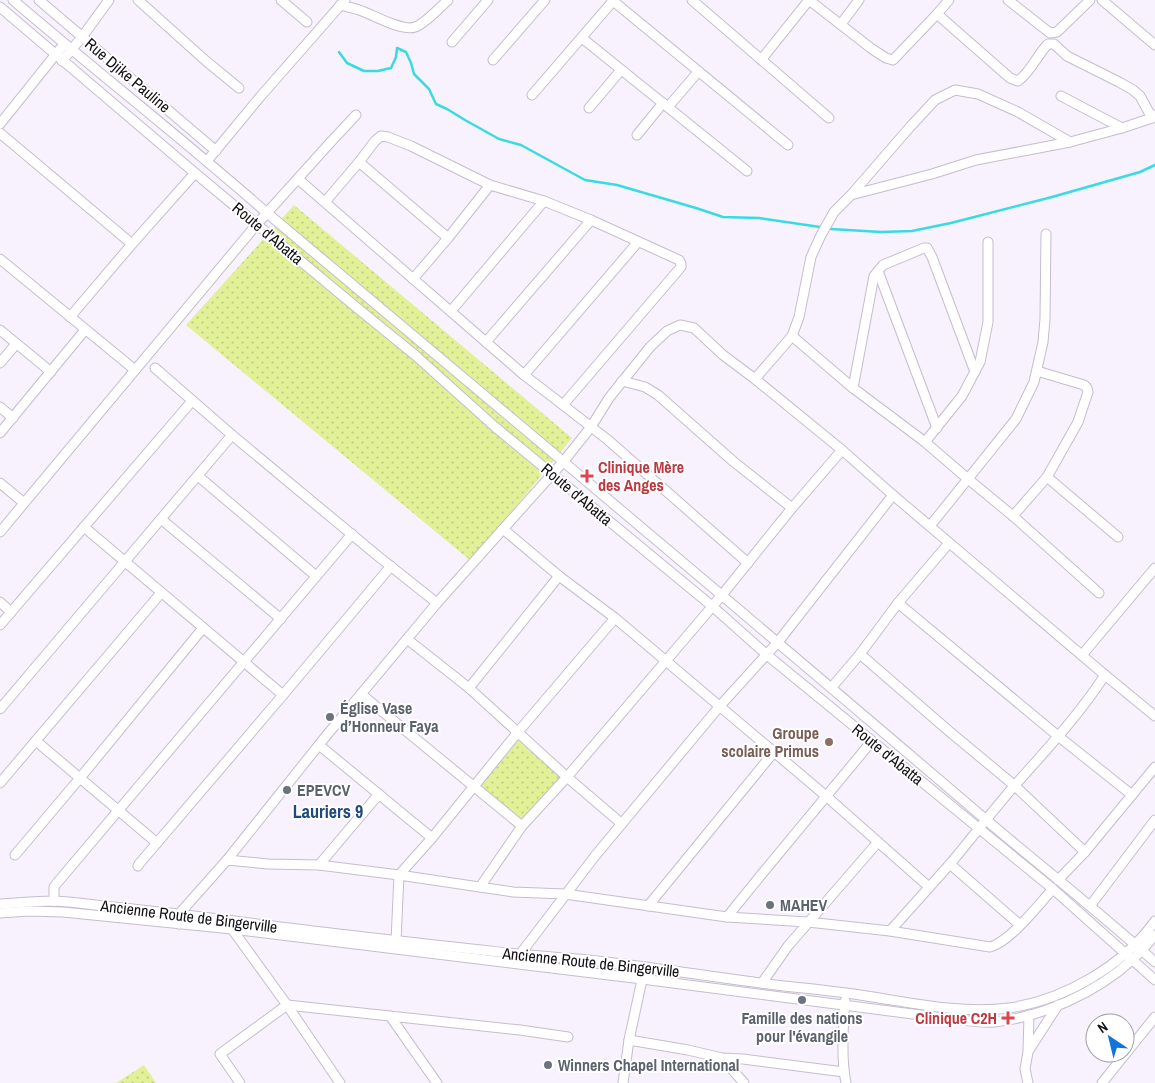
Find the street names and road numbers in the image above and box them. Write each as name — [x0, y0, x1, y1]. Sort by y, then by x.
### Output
street label: Rue Djike Pauline — [80, 33, 176, 117]
street label: Route d'Abatta — [228, 197, 309, 270]
street label: Route d'Abatta — [537, 458, 618, 531]
street label: Route d'Abatta — [848, 718, 929, 790]
street label: Ancienne Route de Bingerville — [98, 894, 279, 938]
street label: Ancienne Route de Bingerville — [500, 942, 681, 982]

